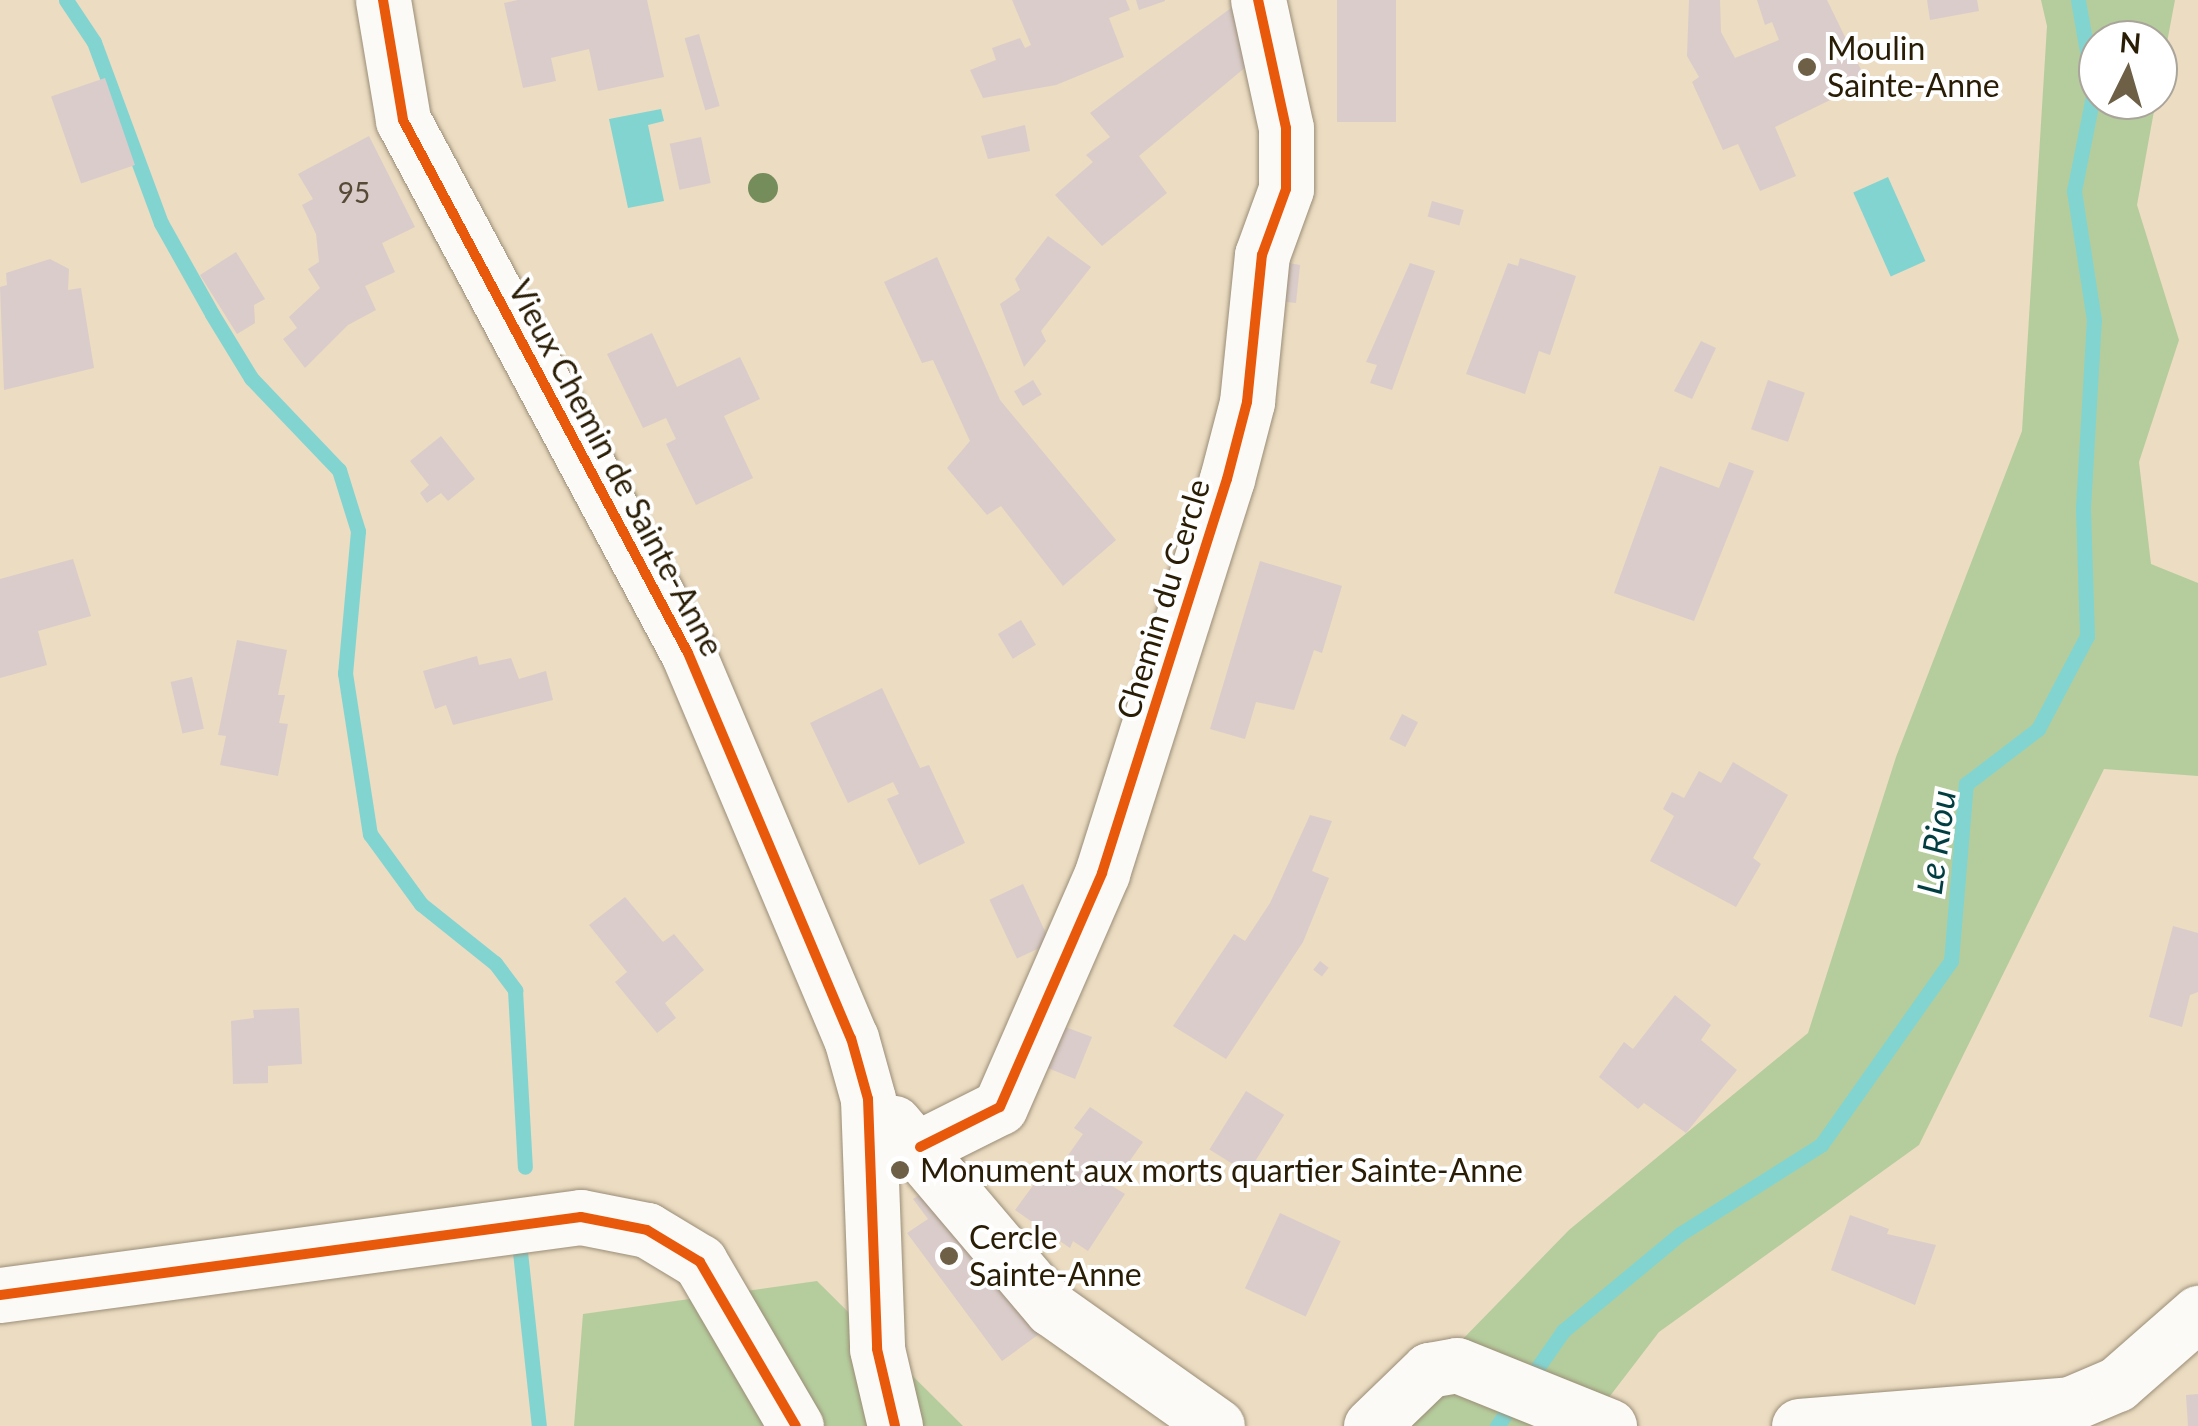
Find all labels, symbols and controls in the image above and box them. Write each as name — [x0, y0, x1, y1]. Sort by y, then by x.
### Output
north arrow — [2078, 20, 2178, 120]
text: N — [2118, 24, 2143, 60]
place label: Moulin Sainte-Anne — [1827, 30, 2000, 105]
marker: Moulin Sainte-Anne — [1796, 56, 1818, 78]
house number: 95 — [338, 175, 370, 209]
street label: Vieux Chemin de Sainte-Anne — [500, 274, 732, 662]
street label: Chemin du Cercle — [1108, 474, 1218, 724]
water label: Le Riou — [1907, 787, 1963, 897]
place label: Monument aux morts quartier Sainte-Anne — [920, 1151, 1524, 1189]
marker: Monument aux morts quartier Sainte-Anne — [889, 1159, 911, 1181]
place label: Cercle Sainte-Anne — [969, 1219, 1142, 1294]
marker: Cercle Sainte-Anne — [938, 1245, 960, 1267]

